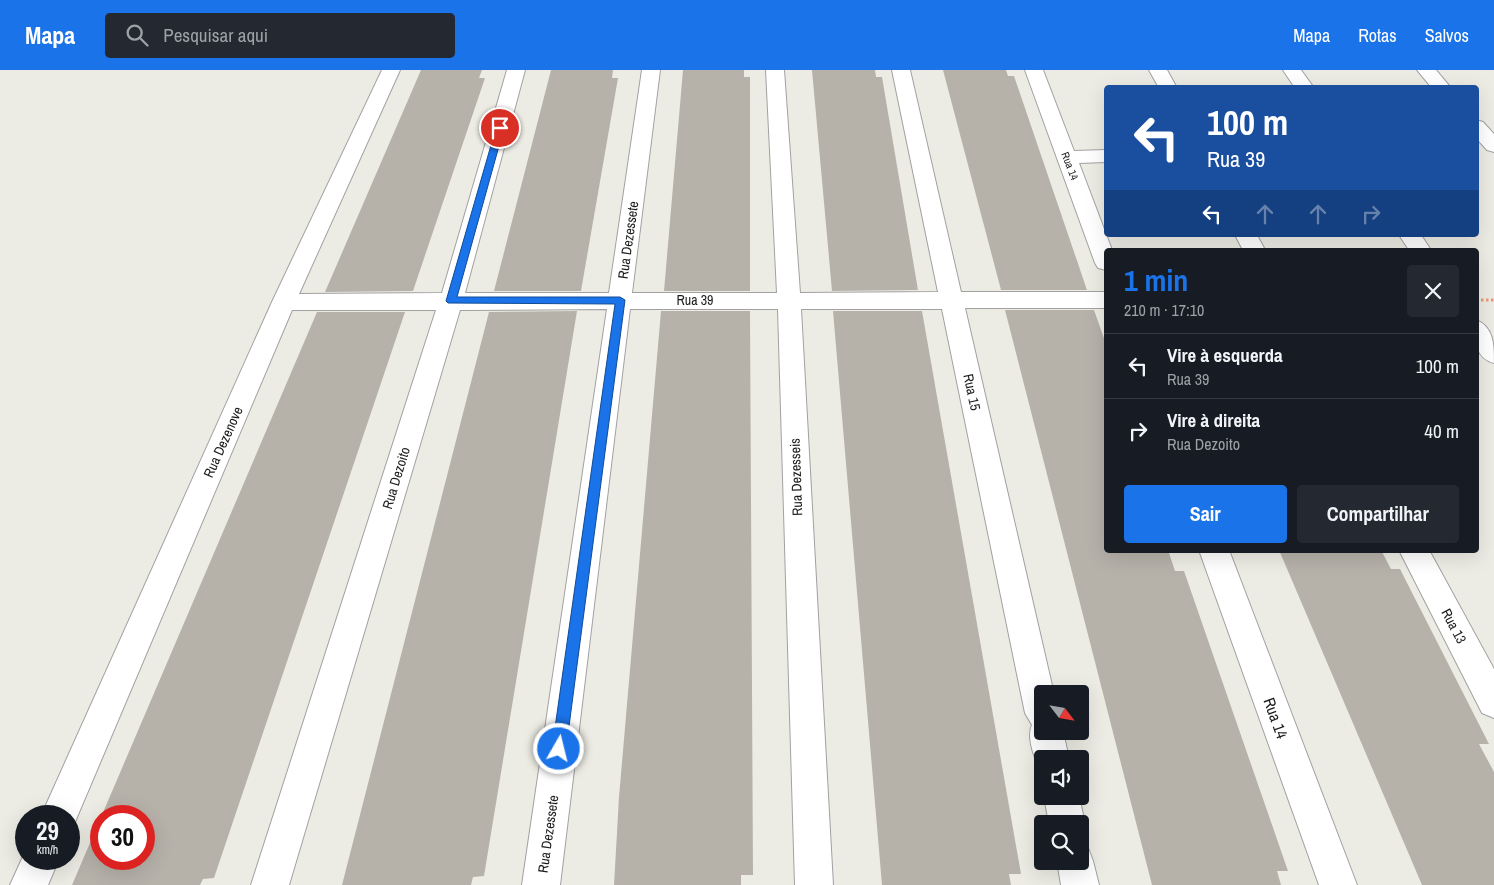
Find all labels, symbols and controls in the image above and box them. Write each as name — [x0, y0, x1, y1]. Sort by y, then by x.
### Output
search box — [105, 13, 455, 58]
text: Mapa — [25, 19, 75, 51]
icon: search — [123, 21, 151, 49]
text: Pesquisar aqui — [163, 22, 268, 48]
text: Mapa — [1293, 23, 1330, 48]
text: Rotas — [1358, 23, 1397, 48]
text: Salvos — [1425, 23, 1469, 48]
text: 100 m — [1207, 99, 1288, 146]
icon: left — [1124, 105, 1189, 170]
pin — [479, 107, 521, 149]
icon: arrive — [486, 114, 514, 142]
text: Rua 39 — [1207, 144, 1265, 174]
street label: Rua 14 — [1058, 150, 1082, 182]
street label: Rua Dezessete — [614, 200, 642, 280]
icon: left — [1198, 200, 1226, 228]
icon: ahead — [1251, 200, 1279, 228]
icon: ahead — [1304, 200, 1332, 228]
icon: right — [1357, 200, 1385, 228]
text: 1 min — [1124, 260, 1188, 300]
button: close — [1407, 265, 1459, 317]
street label: Rua 39 — [676, 291, 714, 309]
text: 210 m · 17:10 — [1124, 299, 1204, 321]
text: Vire à esquerda — [1167, 342, 1283, 368]
icon: left — [1124, 352, 1152, 380]
text: 100 m — [1416, 353, 1459, 379]
text: Rua 39 — [1167, 368, 1209, 390]
street label: Rua 15 — [959, 372, 985, 412]
street label: Rua Dezenove — [199, 404, 247, 480]
text: Vire à direita — [1167, 407, 1260, 433]
icon: right — [1124, 417, 1152, 445]
text: 40 m — [1424, 418, 1459, 444]
text: Rua Dezoito — [1167, 433, 1240, 455]
street label: Rua Dezesseis — [786, 438, 806, 516]
street label: Rua Dezoito — [378, 445, 414, 511]
button: Sair — [1124, 485, 1287, 543]
button: Compartilhar — [1297, 485, 1459, 543]
street label: Rua 13 — [1437, 605, 1471, 647]
north arrow — [1034, 685, 1089, 740]
map controls — [1034, 685, 1089, 870]
street label: Rua 14 — [1258, 694, 1294, 742]
position arrow — [532, 722, 584, 774]
button: sound — [1034, 750, 1089, 805]
street label: Rua Dezessete — [534, 794, 562, 874]
speed limit sign: 30 — [90, 805, 155, 870]
text: 29 — [36, 814, 59, 848]
button: search — [1034, 815, 1089, 870]
text: km/h — [37, 842, 58, 858]

